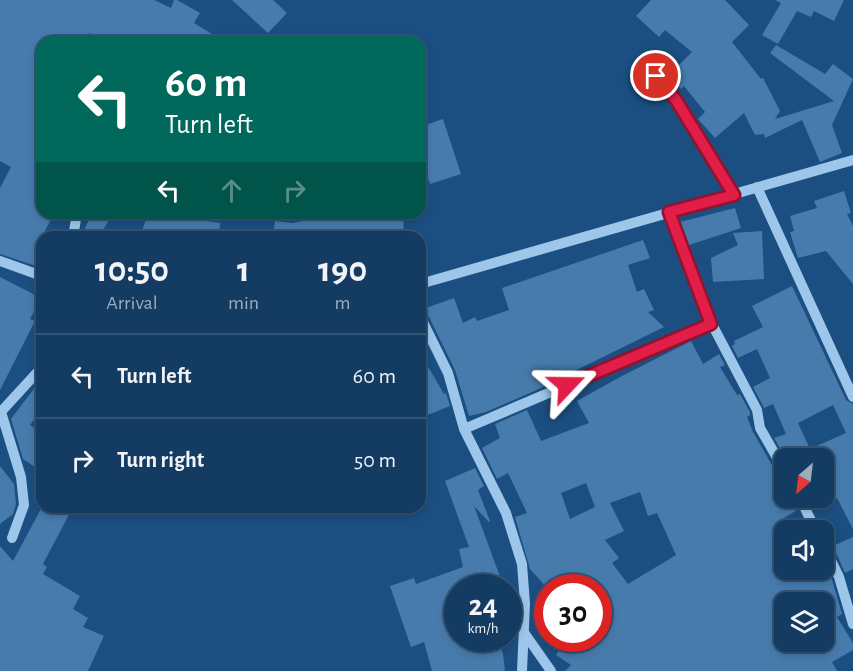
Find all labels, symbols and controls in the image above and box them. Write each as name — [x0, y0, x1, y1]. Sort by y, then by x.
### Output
pin — [630, 50, 681, 101]
icon: arrive — [639, 59, 672, 92]
icon: left — [66, 60, 144, 138]
text: 60 m — [165, 62, 247, 104]
text: Turn left — [165, 111, 253, 138]
icon: left — [152, 174, 185, 207]
icon: ahead — [215, 174, 248, 207]
icon: right — [278, 174, 311, 207]
text: 10:50 — [95, 252, 169, 288]
text: 1 — [237, 252, 250, 288]
text: 190 — [318, 252, 367, 288]
text: Arrival — [106, 293, 158, 313]
text: min — [228, 293, 259, 313]
text: m — [335, 293, 351, 313]
position arrow — [535, 353, 599, 417]
icon: left — [66, 360, 99, 393]
text: Turn left — [117, 365, 191, 387]
text: 60 m — [353, 365, 396, 387]
icon: right — [66, 444, 99, 477]
north arrow — [774, 448, 834, 508]
map controls — [774, 448, 834, 652]
text: Turn right — [117, 449, 204, 471]
text: 50 m — [354, 449, 396, 471]
button: sound — [774, 520, 834, 580]
speed limit sign: 30 — [534, 574, 612, 652]
text: 24 — [468, 591, 498, 621]
button: layers — [774, 592, 834, 652]
text: km/h — [468, 621, 498, 636]

